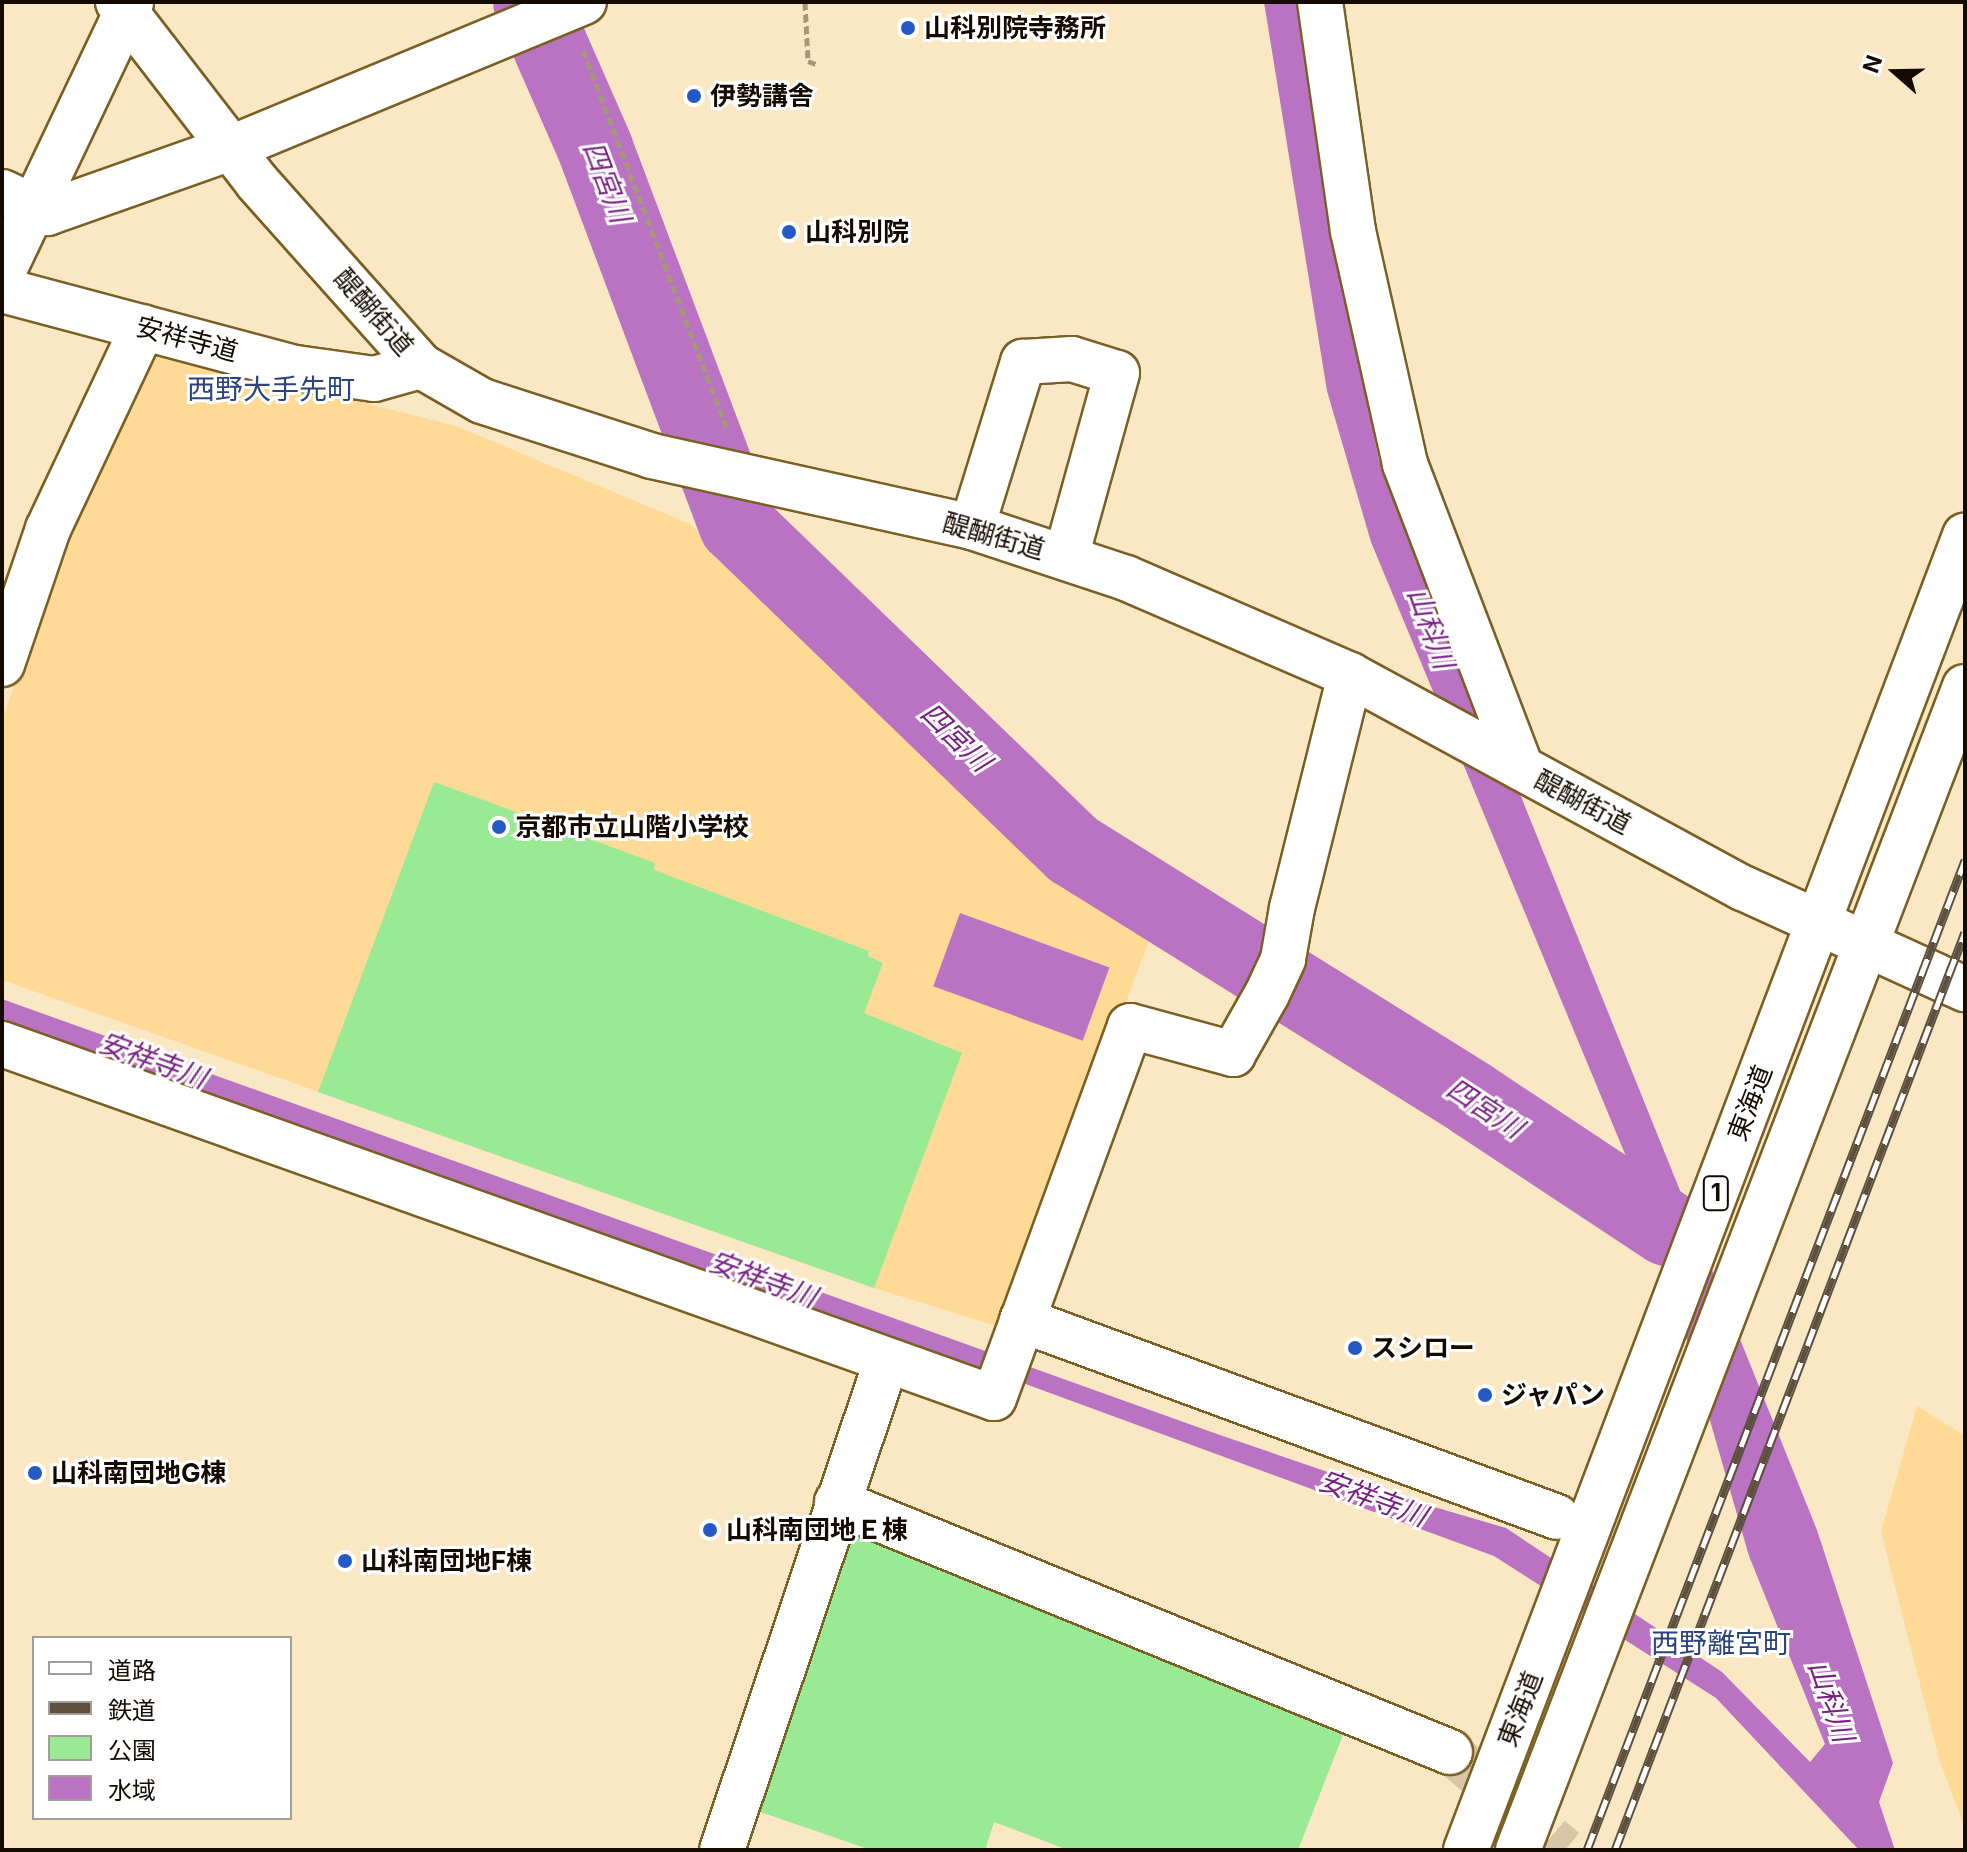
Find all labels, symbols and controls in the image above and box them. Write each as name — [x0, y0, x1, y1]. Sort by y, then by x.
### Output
place label: 山科別院寺務所 — [924, 12, 1106, 44]
marker: 山科別院寺務所 — [899, 19, 917, 37]
north arrow — [1855, 32, 1935, 112]
text: N — [1857, 51, 1888, 76]
place label: 伊勢講舎 — [710, 80, 814, 112]
marker: 伊勢講舎 — [685, 87, 703, 105]
water label: 四宮川 — [576, 137, 638, 227]
place label: 山科別院 — [805, 216, 909, 248]
marker: 山科別院 — [780, 223, 798, 241]
street label: 醍醐街道 — [328, 263, 420, 361]
street label: 安祥寺道 — [133, 310, 241, 368]
district label: 西野大手先町 — [187, 372, 355, 406]
street label: 醍醐街道 — [940, 507, 1048, 565]
water label: 山科川 — [1401, 583, 1461, 673]
water label: 四宮川 — [914, 696, 998, 778]
street label: 醍醐街道 — [1530, 764, 1636, 840]
place label: 京都市立山階小学校 — [515, 811, 749, 843]
marker: 京都市立山階小学校 — [490, 818, 508, 836]
water label: 安祥寺川 — [95, 1025, 211, 1095]
street label: 東海道 — [1721, 1061, 1779, 1145]
water label: 四宮川 — [1441, 1071, 1529, 1145]
road number: 1 — [1702, 1173, 1730, 1213]
water label: 安祥寺川 — [705, 1244, 821, 1314]
place label: スシロー — [1371, 1332, 1475, 1364]
marker: スシロー — [1346, 1339, 1364, 1357]
place label: ジャパン — [1501, 1379, 1605, 1411]
marker: ジャパン — [1476, 1386, 1494, 1404]
place label: 山科南団地G棟 — [51, 1457, 227, 1489]
water label: 安祥寺川 — [1315, 1463, 1431, 1533]
marker: 山科南団地G棟 — [26, 1464, 44, 1482]
place label: 山科南団地Ｅ棟 — [726, 1514, 908, 1546]
marker: 山科南団地Ｅ棟 — [701, 1521, 719, 1539]
place label: 山科南団地F棟 — [361, 1545, 532, 1577]
marker: 山科南団地F棟 — [336, 1552, 354, 1570]
district label: 西野離宮町 — [1651, 1626, 1791, 1660]
legend — [32, 1636, 292, 1820]
text: 道路 — [108, 1656, 156, 1685]
water label: 山科川 — [1801, 1656, 1861, 1746]
street label: 東海道 — [1491, 1667, 1549, 1751]
text: 鉄道 — [108, 1696, 156, 1725]
text: 公園 — [108, 1736, 156, 1765]
text: 水域 — [108, 1776, 156, 1805]

